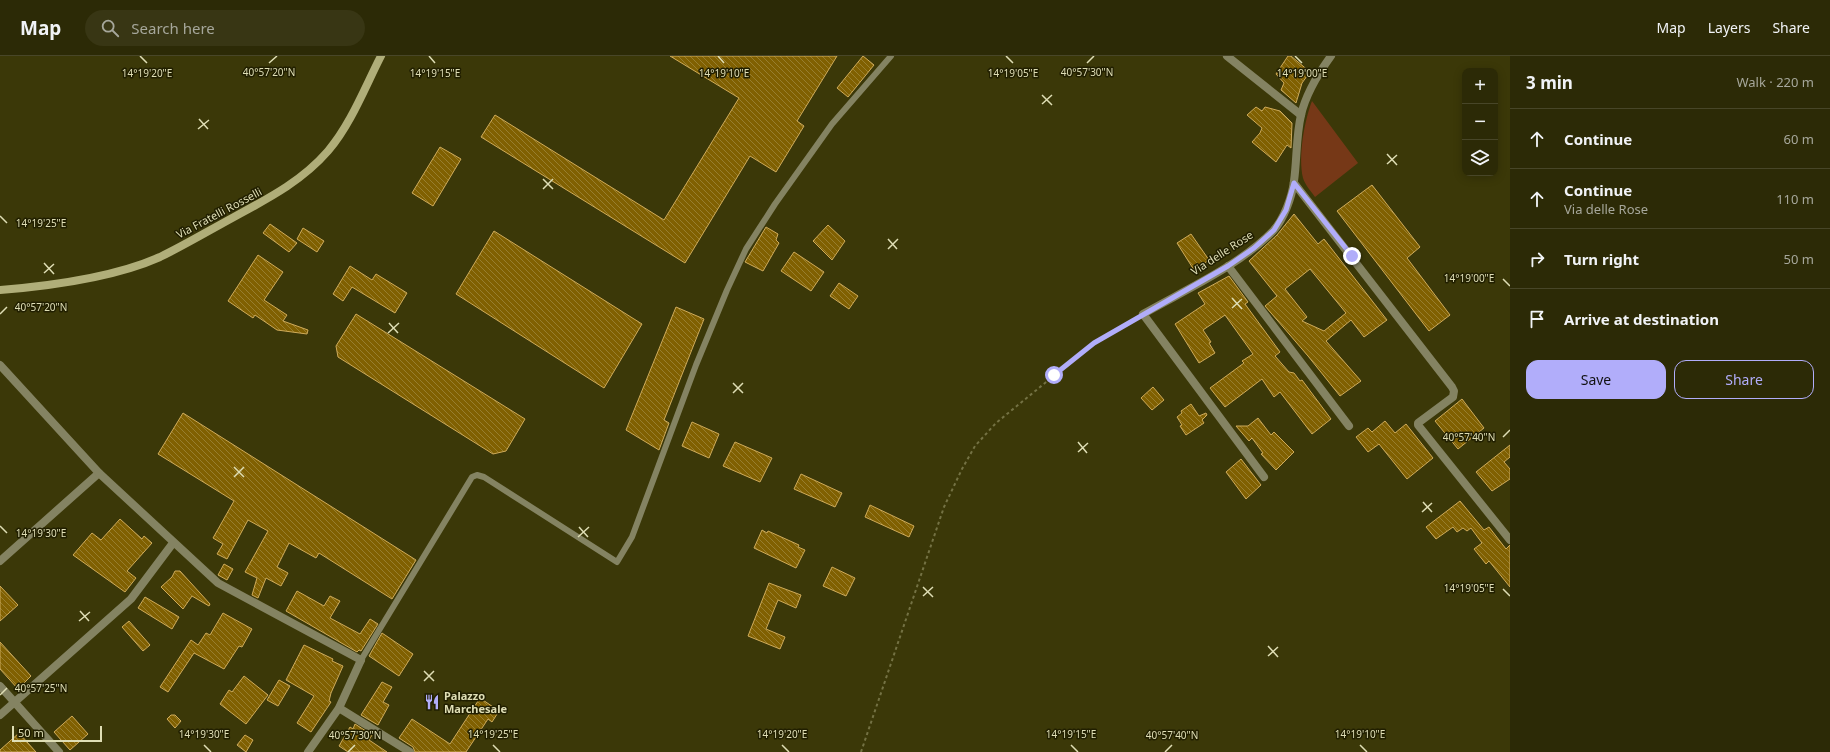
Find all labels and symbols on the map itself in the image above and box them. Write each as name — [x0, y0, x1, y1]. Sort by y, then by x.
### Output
text: 40°57'20"N — [243, 65, 295, 79]
text: 40°57'30"N — [1061, 65, 1113, 79]
text: 14°19'20"E — [122, 66, 172, 80]
text: 14°19'15"E — [410, 66, 460, 80]
text: 14°19'10"E — [699, 66, 749, 80]
text: 14°19'05"E — [988, 66, 1038, 80]
text: 14°19'00"E — [1277, 66, 1327, 80]
street label: Via Fratelli Rosselli — [173, 184, 264, 241]
text: 14°19'25"E — [16, 216, 66, 230]
street label: Via delle Rose — [1188, 227, 1256, 278]
route end — [1343, 247, 1361, 265]
text: 14°19'00"E — [1444, 271, 1494, 285]
text: 40°57'20"N — [15, 300, 67, 314]
route start — [1045, 366, 1063, 384]
text: 40°57'40"N — [1443, 430, 1495, 444]
text: 14°19'30"E — [16, 526, 66, 540]
text: 14°19'05"E — [1444, 581, 1494, 595]
text: 40°57'25"N — [15, 681, 67, 695]
place label: Palazzo Marchesale — [444, 688, 507, 716]
restaurant icon: Palazzo Marchesale — [423, 693, 441, 711]
scale bar — [12, 724, 102, 743]
text: 14°19'30"E — [179, 727, 229, 741]
text: 14°19'25"E — [468, 727, 518, 741]
text: 14°19'20"E — [757, 727, 807, 741]
text: 14°19'15"E — [1046, 727, 1096, 741]
text: 14°19'10"E — [1335, 727, 1385, 741]
text: 40°57'30"N — [329, 728, 381, 742]
text: 40°57'40"N — [1146, 728, 1198, 742]

